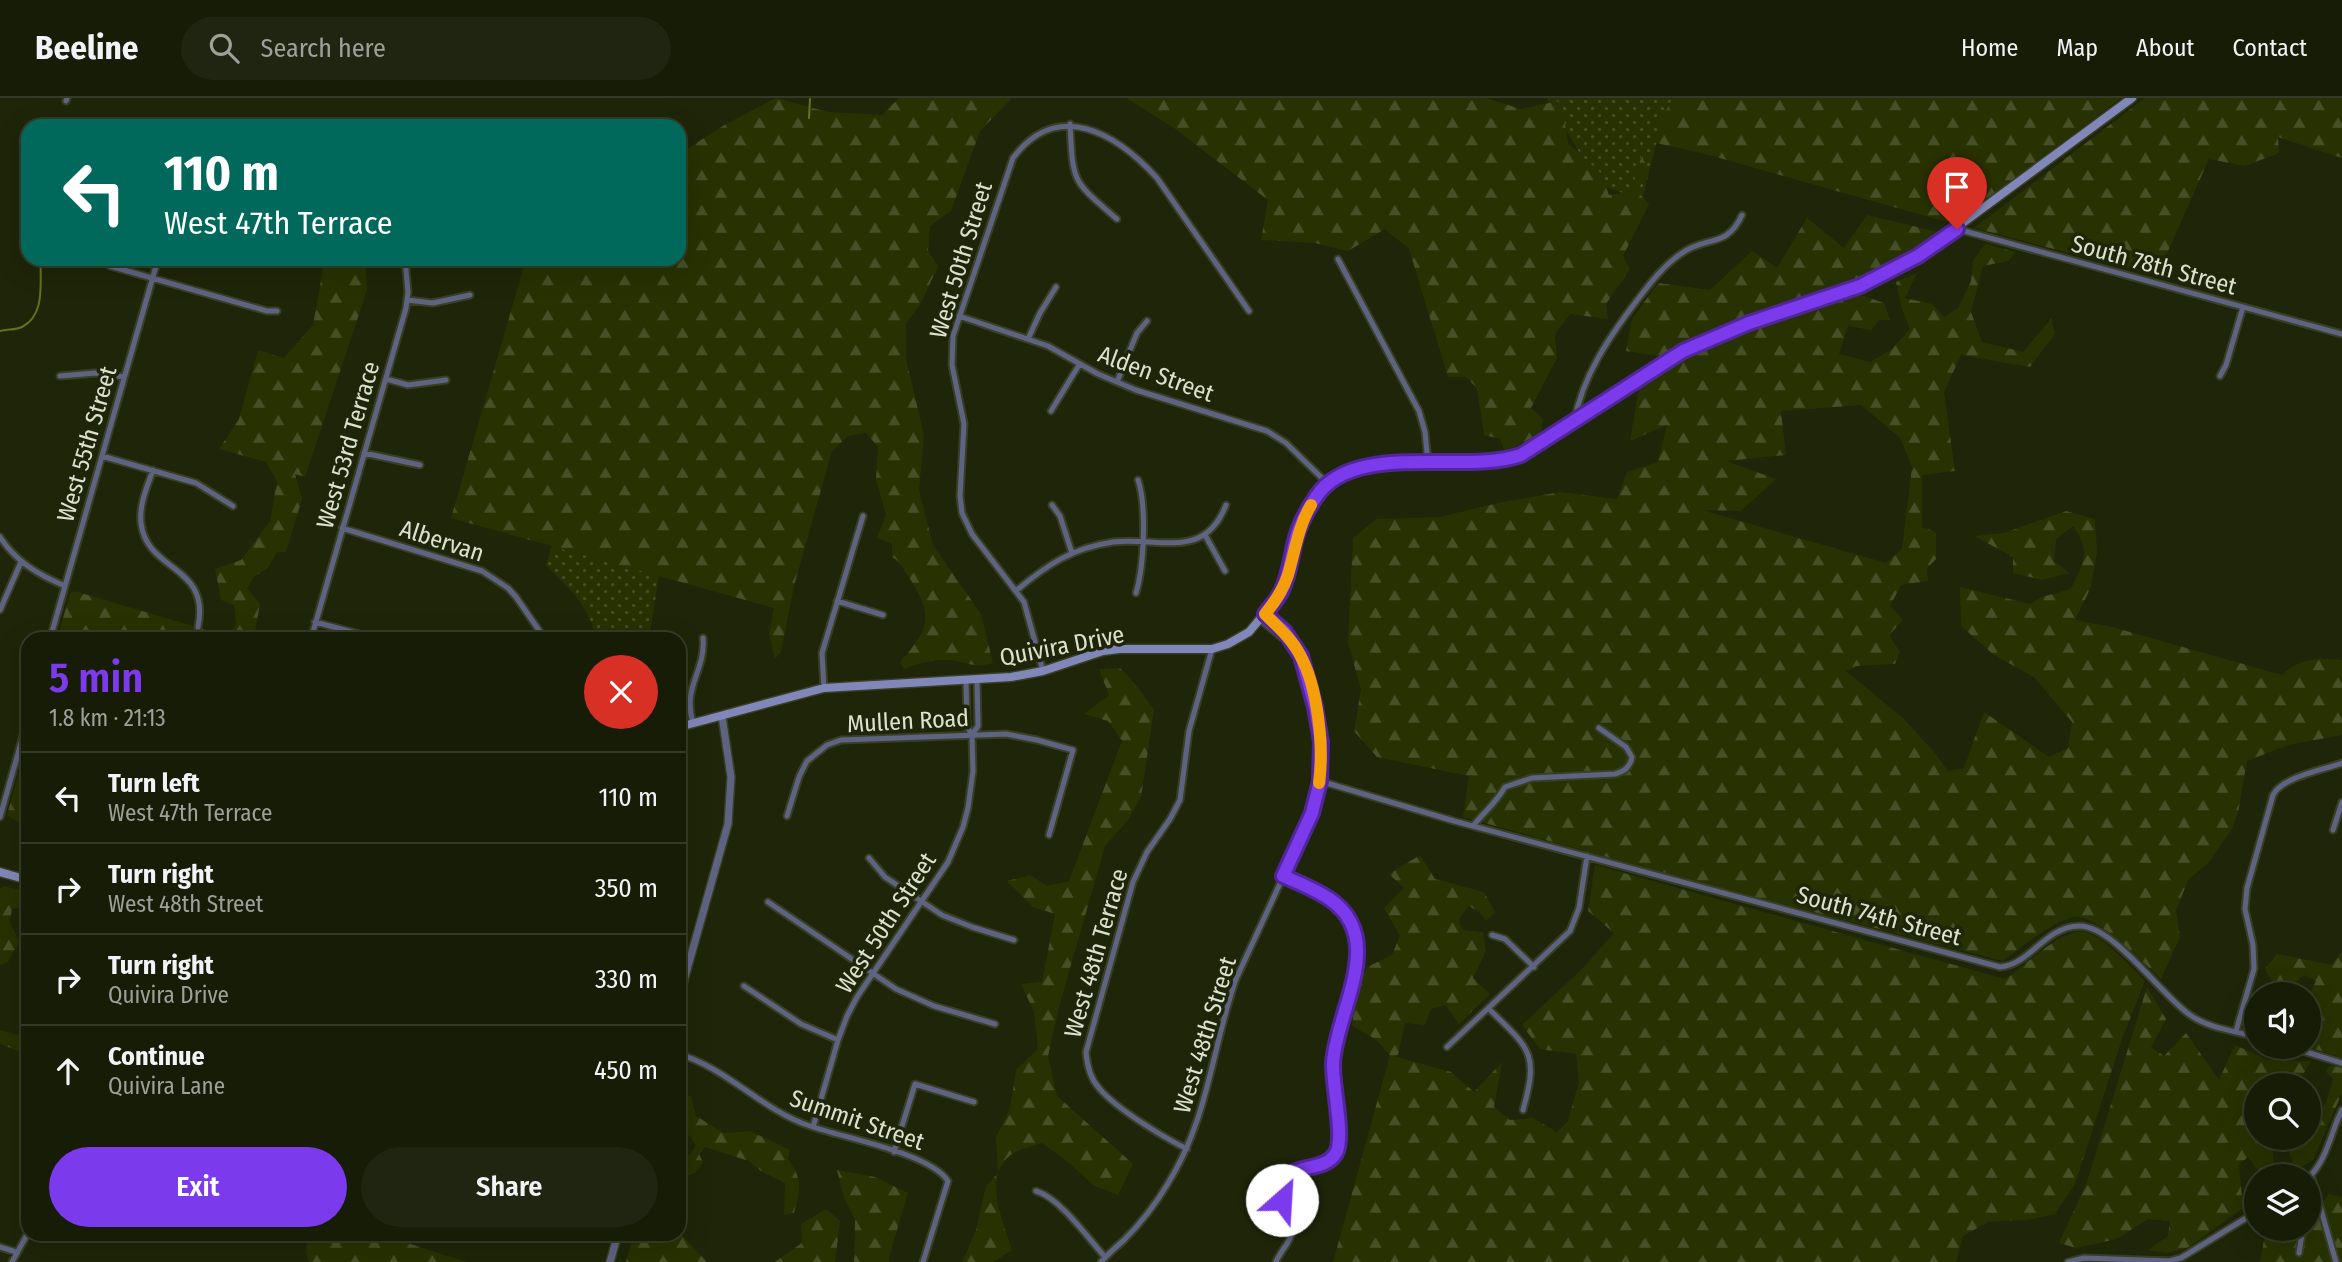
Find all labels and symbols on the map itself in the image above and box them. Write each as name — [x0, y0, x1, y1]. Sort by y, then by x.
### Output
pin — [1927, 157, 1987, 229]
street label: West 50th Street — [924, 178, 998, 342]
street label: South 78th Street — [2068, 230, 2240, 301]
street label: Alden Street — [1094, 340, 1218, 408]
street label: West 53rd Terrace — [311, 358, 385, 532]
street label: West 55th Street — [51, 363, 123, 525]
street label: Albervan — [396, 514, 488, 568]
street label: Quivira Drive — [997, 620, 1127, 672]
street label: Mullen Road — [846, 704, 970, 738]
street label: West 50th Street — [830, 847, 942, 999]
street label: West 48th Terrace — [1059, 865, 1133, 1041]
street label: South 74th Street — [1794, 881, 1964, 951]
street label: West 48th Street — [1168, 953, 1242, 1117]
street label: Summit Street — [786, 1084, 928, 1156]
position arrow — [1245, 1163, 1319, 1237]

